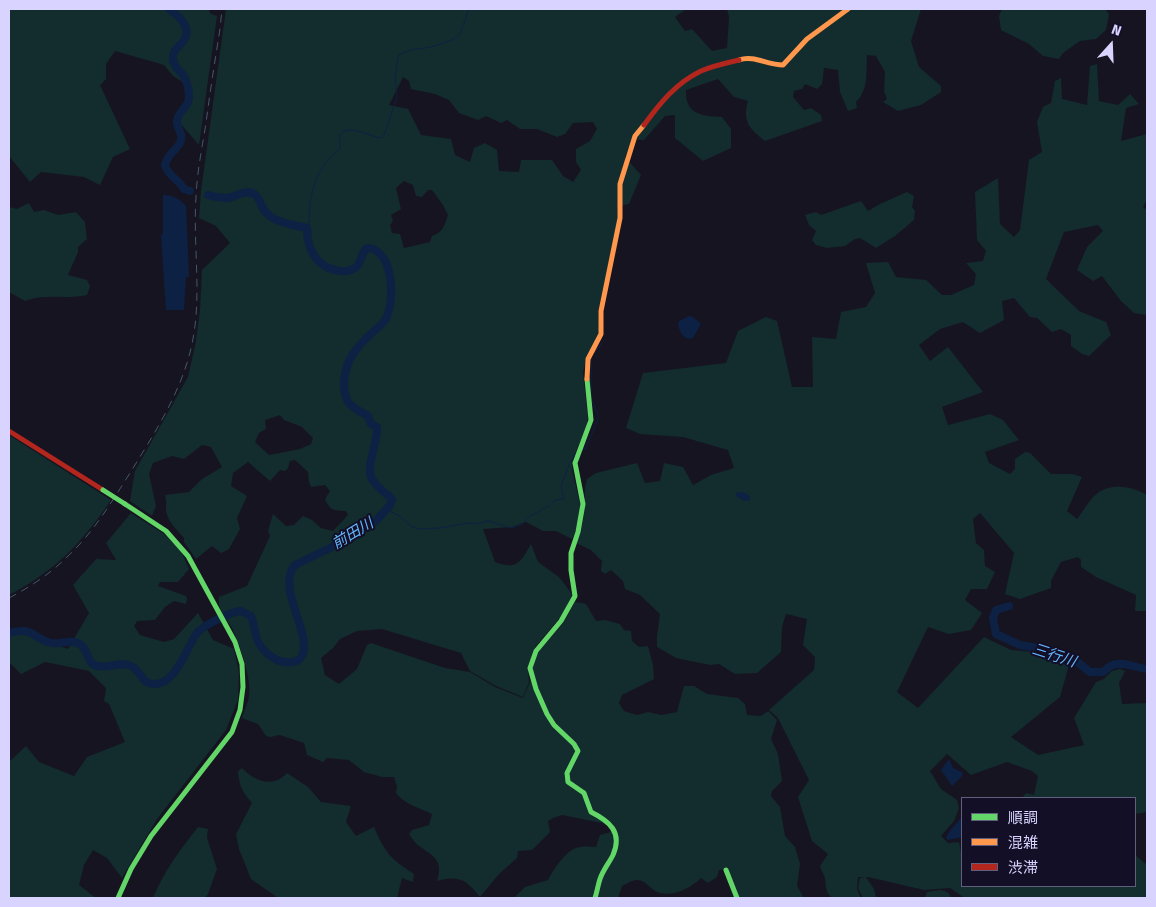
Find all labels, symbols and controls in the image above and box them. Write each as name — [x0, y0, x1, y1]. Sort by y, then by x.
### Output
north arrow — [1086, 20, 1136, 70]
text: N — [1109, 21, 1124, 40]
water label: 前田川 — [329, 515, 377, 553]
water label: 三行川 — [1030, 640, 1078, 672]
legend — [961, 797, 1136, 887]
text: 順調 — [1008, 809, 1038, 827]
text: 混雑 — [1008, 834, 1038, 852]
text: 渋滞 — [1008, 859, 1038, 877]

